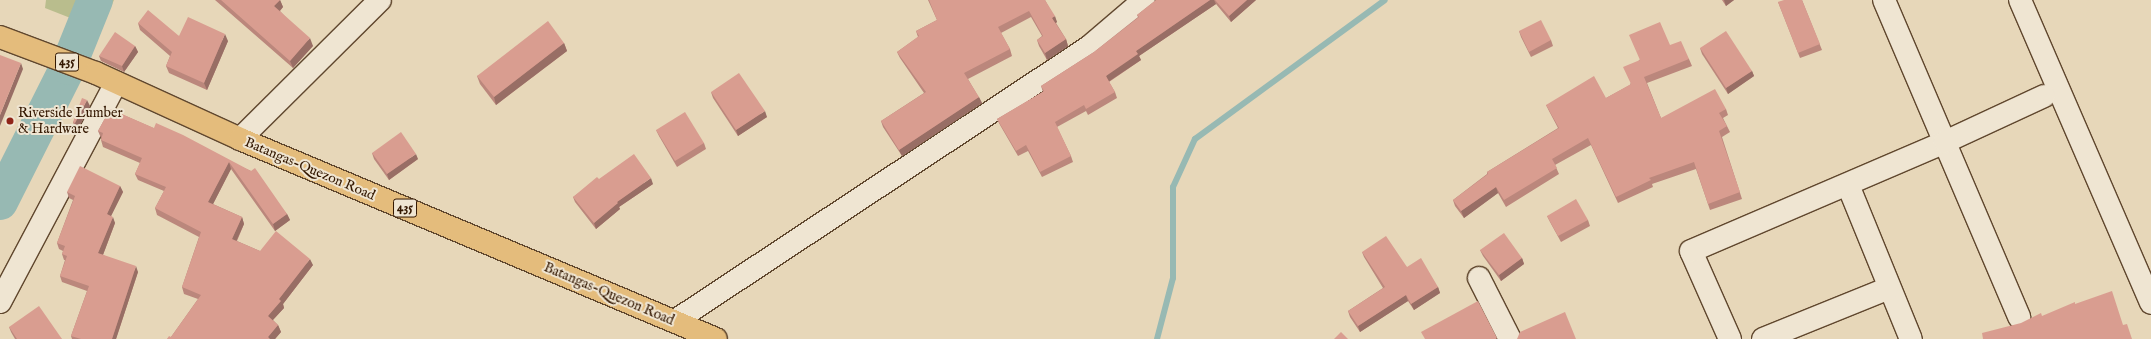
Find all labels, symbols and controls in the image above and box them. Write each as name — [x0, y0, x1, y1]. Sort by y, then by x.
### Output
road number: 435 — [55, 51, 79, 73]
place label: Riverside Lumber & Hardware — [18, 105, 123, 138]
marker: Riverside Lumber & Hardware — [5, 116, 15, 126]
street label: Batangas-Quezon Road — [242, 134, 378, 204]
road number: 435 — [393, 197, 417, 219]
street label: Batangas-Quezon Road — [541, 259, 677, 329]

